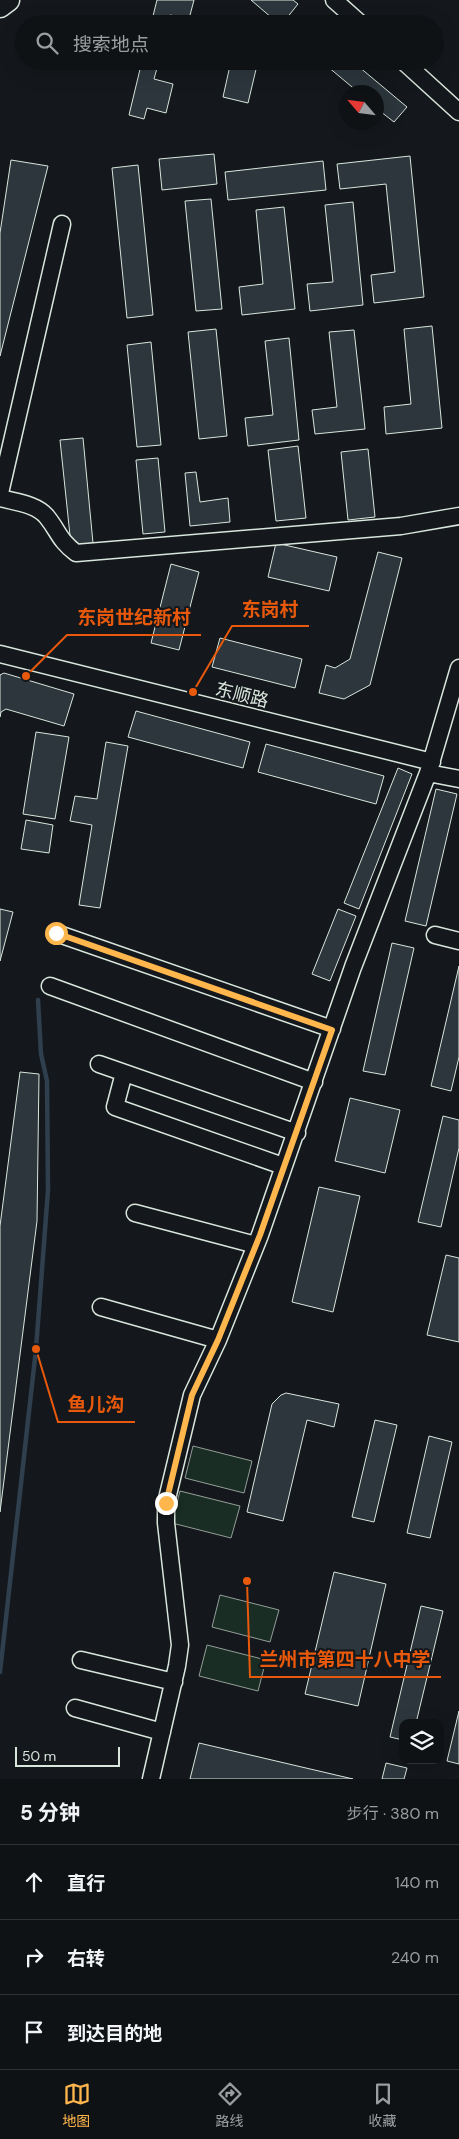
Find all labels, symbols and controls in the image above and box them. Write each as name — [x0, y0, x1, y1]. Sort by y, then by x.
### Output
search box — [15, 15, 444, 70]
icon: search — [33, 29, 61, 57]
text: 搜索地点 — [73, 32, 149, 57]
north arrow — [339, 85, 384, 130]
callout: 东岗村 — [232, 592, 309, 626]
text: 东岗村 — [241, 597, 299, 622]
callout: 东岗世纪新村 — [67, 601, 201, 635]
text: 东岗世纪新村 — [77, 605, 191, 630]
street label: 东顺路 — [213, 677, 271, 713]
route start — [45, 922, 68, 945]
callout: 鱼儿沟 — [58, 1388, 135, 1422]
text: 鱼儿沟 — [67, 1392, 125, 1417]
route end — [155, 1492, 178, 1515]
callout: 兰州市第四十八中学 — [250, 1643, 441, 1677]
text: 兰州市第四十八中学 — [259, 1647, 431, 1672]
map controls — [399, 1719, 444, 1764]
button: layers — [399, 1719, 444, 1764]
scale bar — [15, 1744, 120, 1767]
text: 50 m — [22, 1747, 56, 1765]
text: 5 分钟 — [20, 1799, 80, 1827]
text: 步行 · 380 m — [347, 1803, 439, 1824]
icon: ahead — [20, 1868, 48, 1896]
text: 直行 — [67, 1871, 105, 1896]
text: 140 m — [395, 1872, 439, 1893]
icon: right — [20, 1943, 48, 1971]
text: 右转 — [67, 1946, 105, 1971]
text: 240 m — [391, 1947, 439, 1968]
icon: arrive — [20, 2018, 48, 2046]
text: 到达目的地 — [67, 2021, 162, 2046]
tab: 地图 — [63, 2080, 91, 2130]
tab: 路线 — [216, 2080, 244, 2130]
tab: 收藏 — [369, 2080, 397, 2130]

